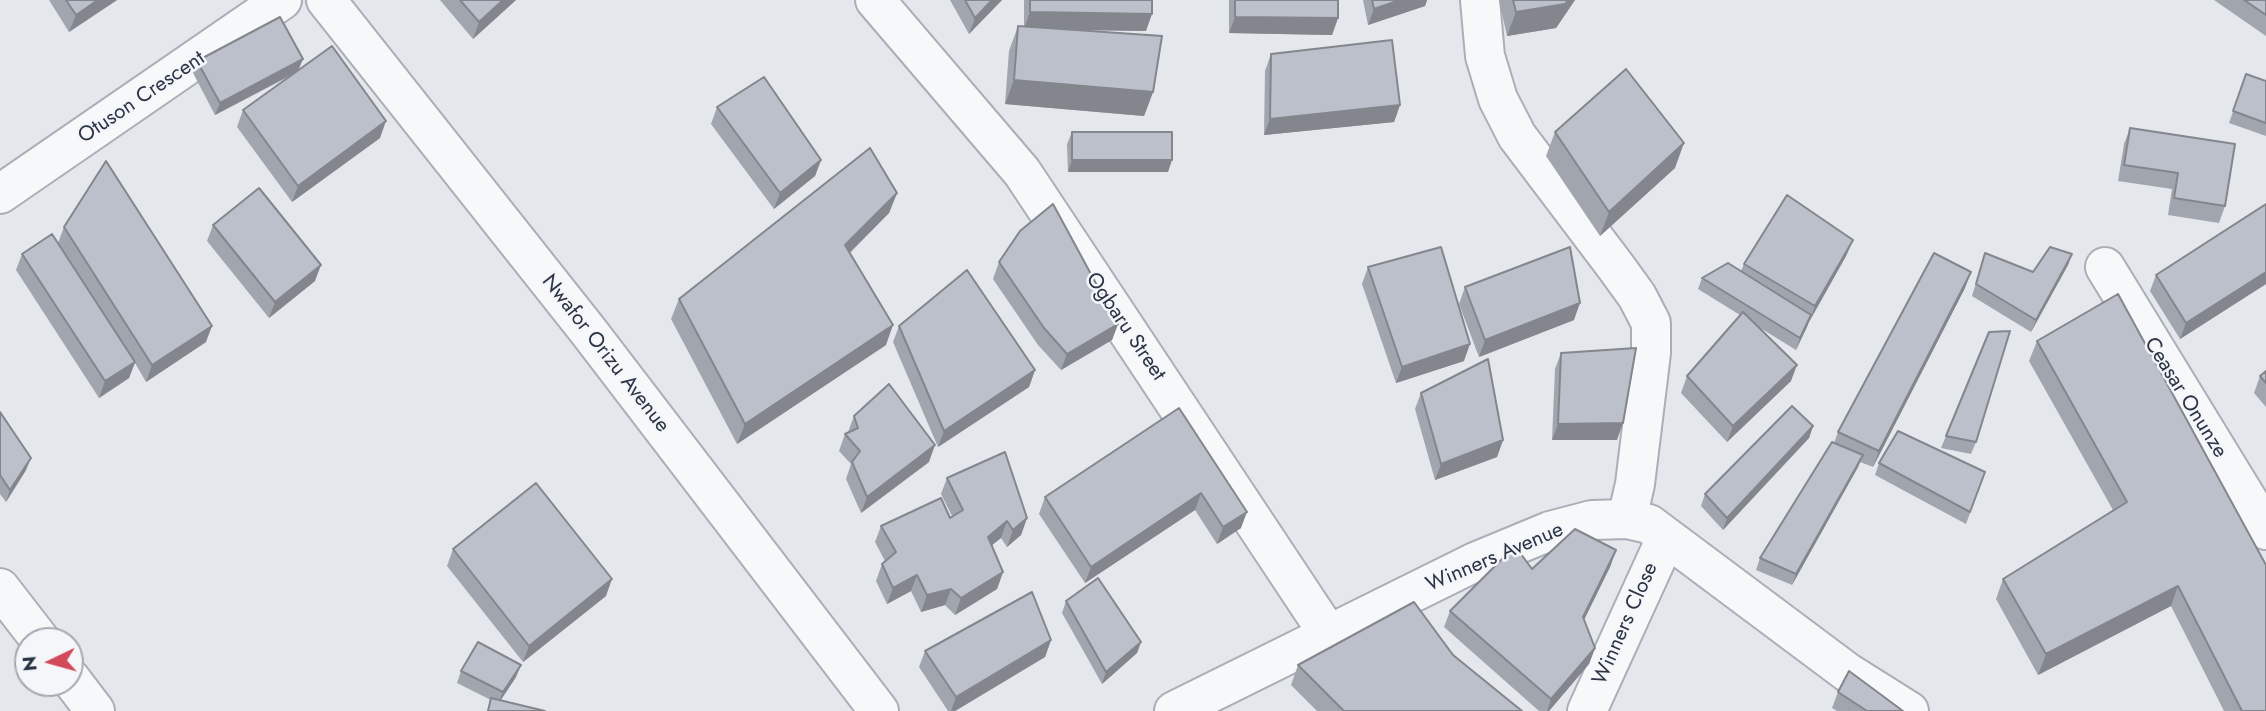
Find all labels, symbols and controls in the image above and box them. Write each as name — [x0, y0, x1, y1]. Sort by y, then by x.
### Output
street label: Otuson Crescent — [74, 46, 210, 150]
street label: Ogbaru Street — [1080, 268, 1170, 386]
street label: Nwafor Orizu Avenue — [536, 270, 674, 438]
street label: Ceasar Onunze — [2138, 333, 2232, 463]
street label: Winners Avenue — [1423, 518, 1567, 598]
street label: Winners Close — [1588, 559, 1664, 689]
north arrow — [14, 627, 84, 697]
text: N — [15, 655, 44, 672]

